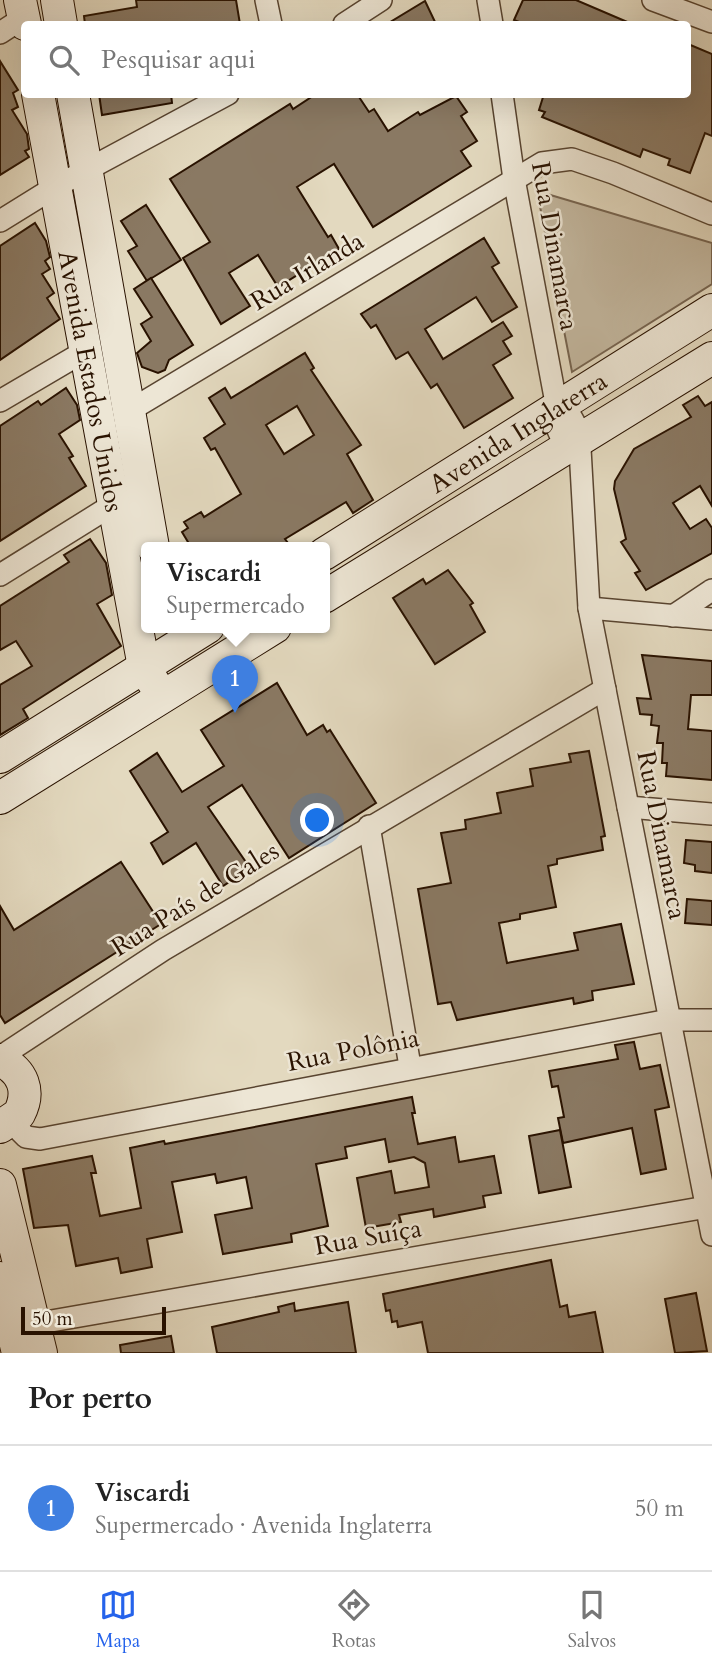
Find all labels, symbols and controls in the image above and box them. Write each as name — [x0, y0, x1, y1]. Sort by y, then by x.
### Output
search box — [21, 21, 691, 98]
icon: search — [45, 41, 83, 79]
text: Pesquisar aqui — [101, 42, 256, 77]
street label: Rua Dinamarca — [523, 159, 587, 333]
street label: Rua Irlanda — [244, 223, 370, 319]
street label: Avenida Estados Unidos — [50, 247, 132, 515]
street label: Avenida Inglaterra — [422, 363, 614, 501]
popup — [141, 542, 330, 633]
text: Viscardi — [166, 555, 262, 590]
text: Supermercado — [166, 590, 305, 621]
pin: 1 — [212, 655, 258, 713]
street label: Rua Dinamarca — [629, 748, 695, 922]
your location — [300, 803, 334, 837]
street label: Rua País de Gales — [104, 833, 286, 965]
street label: Rua Polônia — [284, 1020, 422, 1080]
street label: Rua Suíça — [312, 1210, 424, 1264]
scale bar — [21, 1304, 166, 1336]
text: 50 m — [32, 1306, 73, 1332]
text: Por perto — [28, 1378, 152, 1419]
text: Viscardi — [95, 1475, 190, 1510]
text: 1 — [45, 1493, 57, 1524]
text: 50 m — [635, 1493, 684, 1524]
text: Supermercado · Avenida Inglaterra — [95, 1510, 432, 1541]
tab: Mapa — [96, 1586, 140, 1654]
tab: Rotas — [332, 1586, 376, 1654]
tab: Salvos — [567, 1586, 616, 1654]

